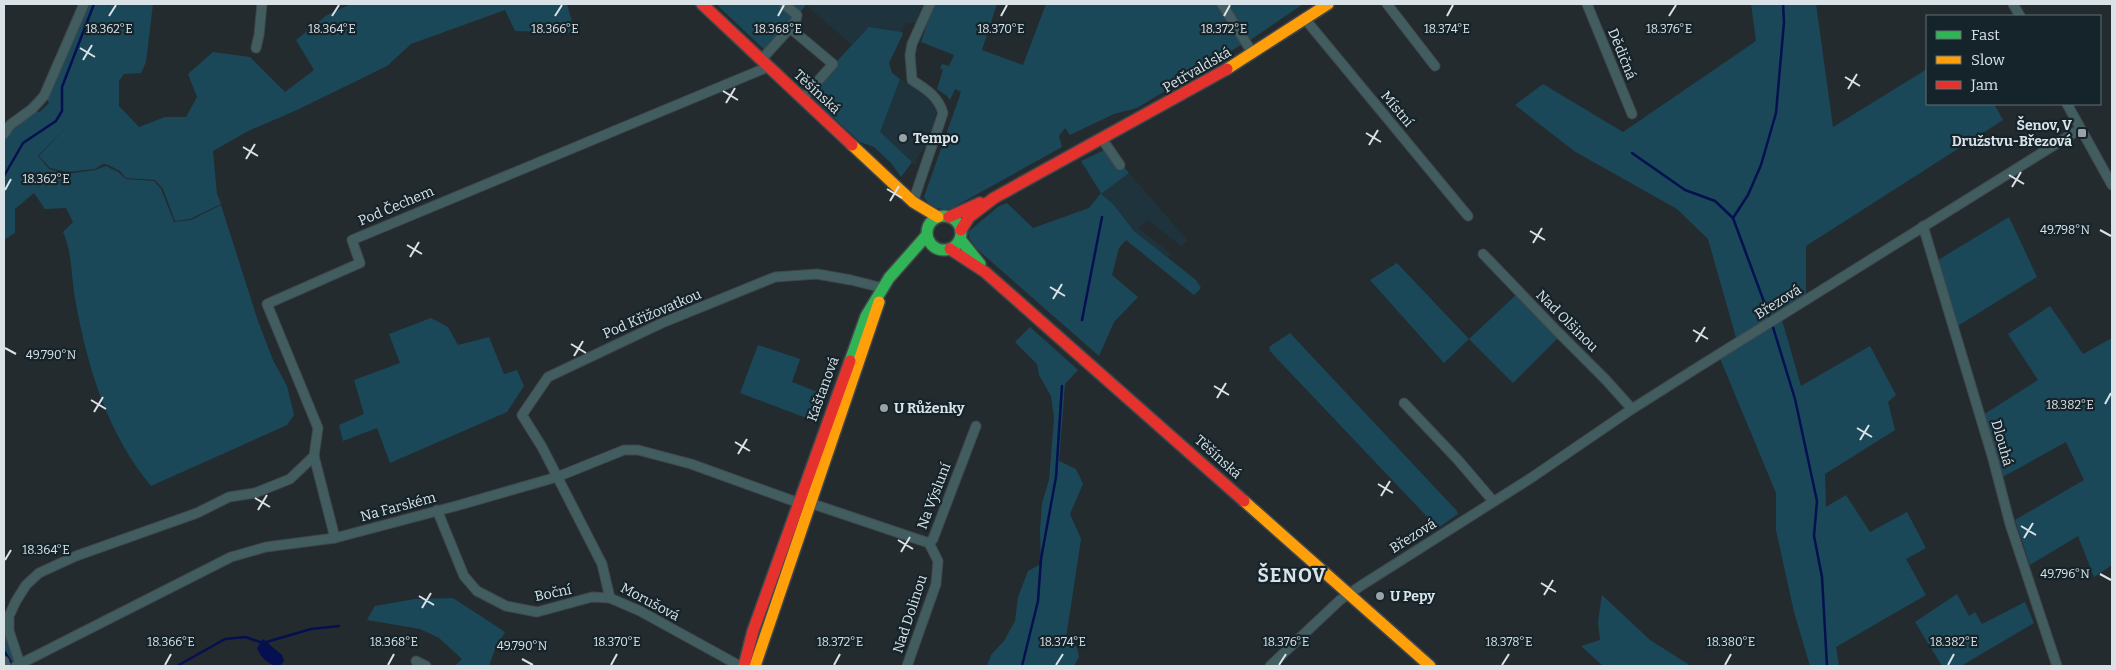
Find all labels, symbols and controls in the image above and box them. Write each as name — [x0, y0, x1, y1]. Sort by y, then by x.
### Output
legend — [1926, 15, 2101, 105]
text: 18.362°E — [85, 22, 133, 36]
text: 18.364°E — [308, 22, 356, 36]
text: 18.366°E — [531, 22, 579, 36]
text: 18.368°E — [754, 22, 802, 36]
text: 18.370°E — [978, 22, 1024, 36]
text: 18.372°E — [1201, 22, 1247, 36]
text: 18.374°E — [1424, 22, 1470, 36]
text: 18.376°E — [1646, 22, 1692, 36]
street label: Dědičná — [1604, 26, 1640, 82]
text: Fast — [1971, 26, 2000, 44]
street label: Petřvaldská — [1160, 43, 1234, 96]
text: Slow — [1971, 51, 2006, 69]
street label: Těšínská — [790, 66, 844, 118]
text: Jam — [1970, 76, 1999, 94]
street label: Místní — [1377, 88, 1417, 131]
place label: Šenov, V Družstvu-Březová — [1952, 115, 2072, 150]
marker: Šenov, V Družstvu-Březová — [2076, 127, 2088, 139]
place label: Tempo — [913, 130, 959, 147]
marker: Tempo — [897, 132, 909, 144]
text: 18.362°E — [22, 172, 70, 186]
street label: Pod Čechem — [355, 181, 437, 229]
text: 49.798°N — [2040, 223, 2091, 237]
street label: Březová — [1752, 281, 1805, 323]
street label: Pod Křižovatkou — [600, 285, 704, 342]
street label: Nad Olšinou — [1532, 286, 1602, 356]
text: 49.790°N — [26, 348, 77, 362]
street label: Kaštanová — [803, 354, 843, 424]
text: 18.382°E — [2046, 398, 2094, 412]
place label: U Růženky — [894, 400, 965, 417]
marker: U Růženky — [878, 402, 890, 414]
street label: Dlouhá — [1987, 418, 2017, 468]
street label: Těšínská — [1191, 432, 1245, 483]
street label: Na Výsluní — [914, 460, 955, 532]
street label: Na Farském — [358, 489, 438, 525]
street label: Březová — [1387, 515, 1440, 557]
text: 18.364°E — [22, 543, 70, 557]
district label: ŠENOV — [1257, 562, 1327, 587]
text: 49.796°N — [2040, 567, 2090, 581]
street label: Nad Dolinou — [889, 572, 931, 655]
street label: Morušová — [618, 579, 683, 625]
street label: Boční — [533, 581, 574, 605]
place label: U Pepy — [1390, 588, 1435, 605]
marker: U Pepy — [1374, 590, 1386, 602]
text: 18.366°E — [147, 635, 195, 649]
text: 18.368°E — [370, 635, 418, 649]
text: 18.370°E — [594, 635, 640, 649]
text: 18.372°E — [817, 635, 863, 649]
text: 18.374°E — [1040, 635, 1086, 649]
text: 18.376°E — [1263, 635, 1309, 649]
text: 18.378°E — [1486, 635, 1532, 649]
text: 18.380°E — [1707, 635, 1755, 649]
text: 18.382°E — [1930, 635, 1978, 649]
text: 49.790°N — [497, 639, 548, 653]

